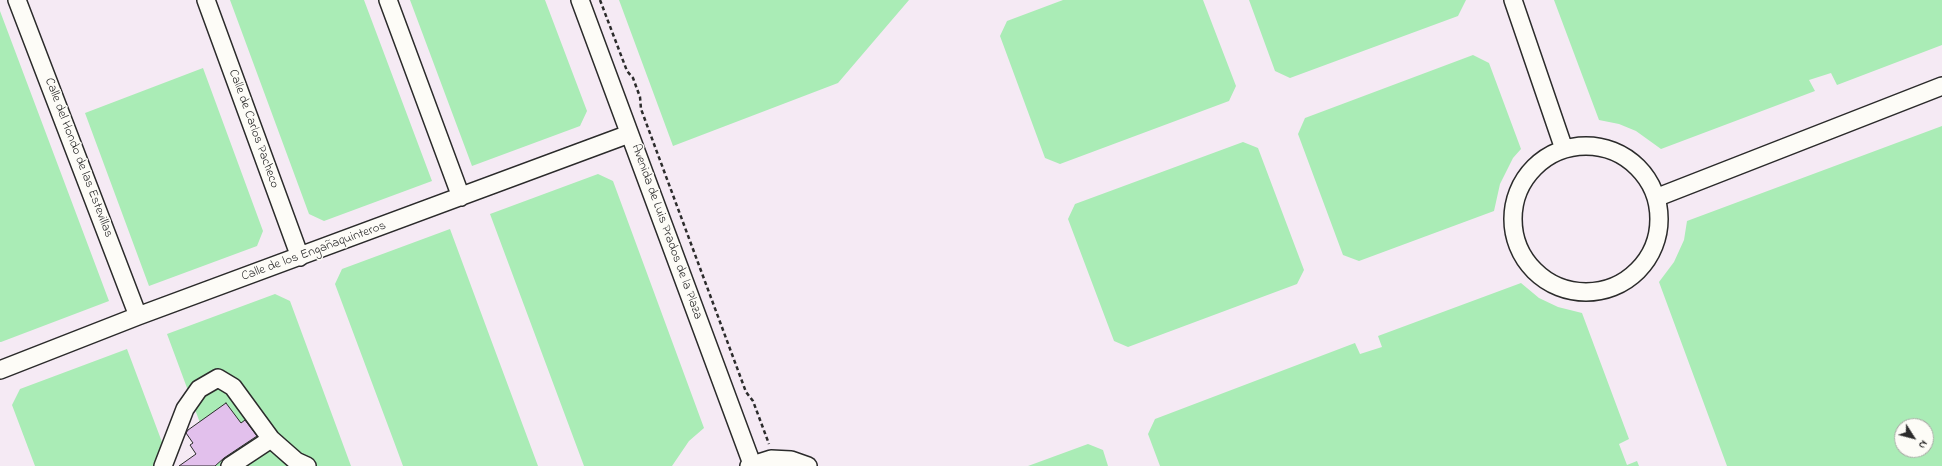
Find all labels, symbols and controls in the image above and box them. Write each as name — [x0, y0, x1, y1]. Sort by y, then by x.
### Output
street label: Calle de Carlos Pacheco — [224, 68, 282, 190]
street label: Calle del Hondo de las Estevillas — [40, 76, 116, 240]
street label: Avenida de Luis Prados de la Plaza — [627, 142, 705, 322]
street label: Calle de los Engañaquinteros — [240, 219, 388, 285]
north arrow — [1894, 418, 1934, 458]
text: N — [1914, 437, 1932, 452]

